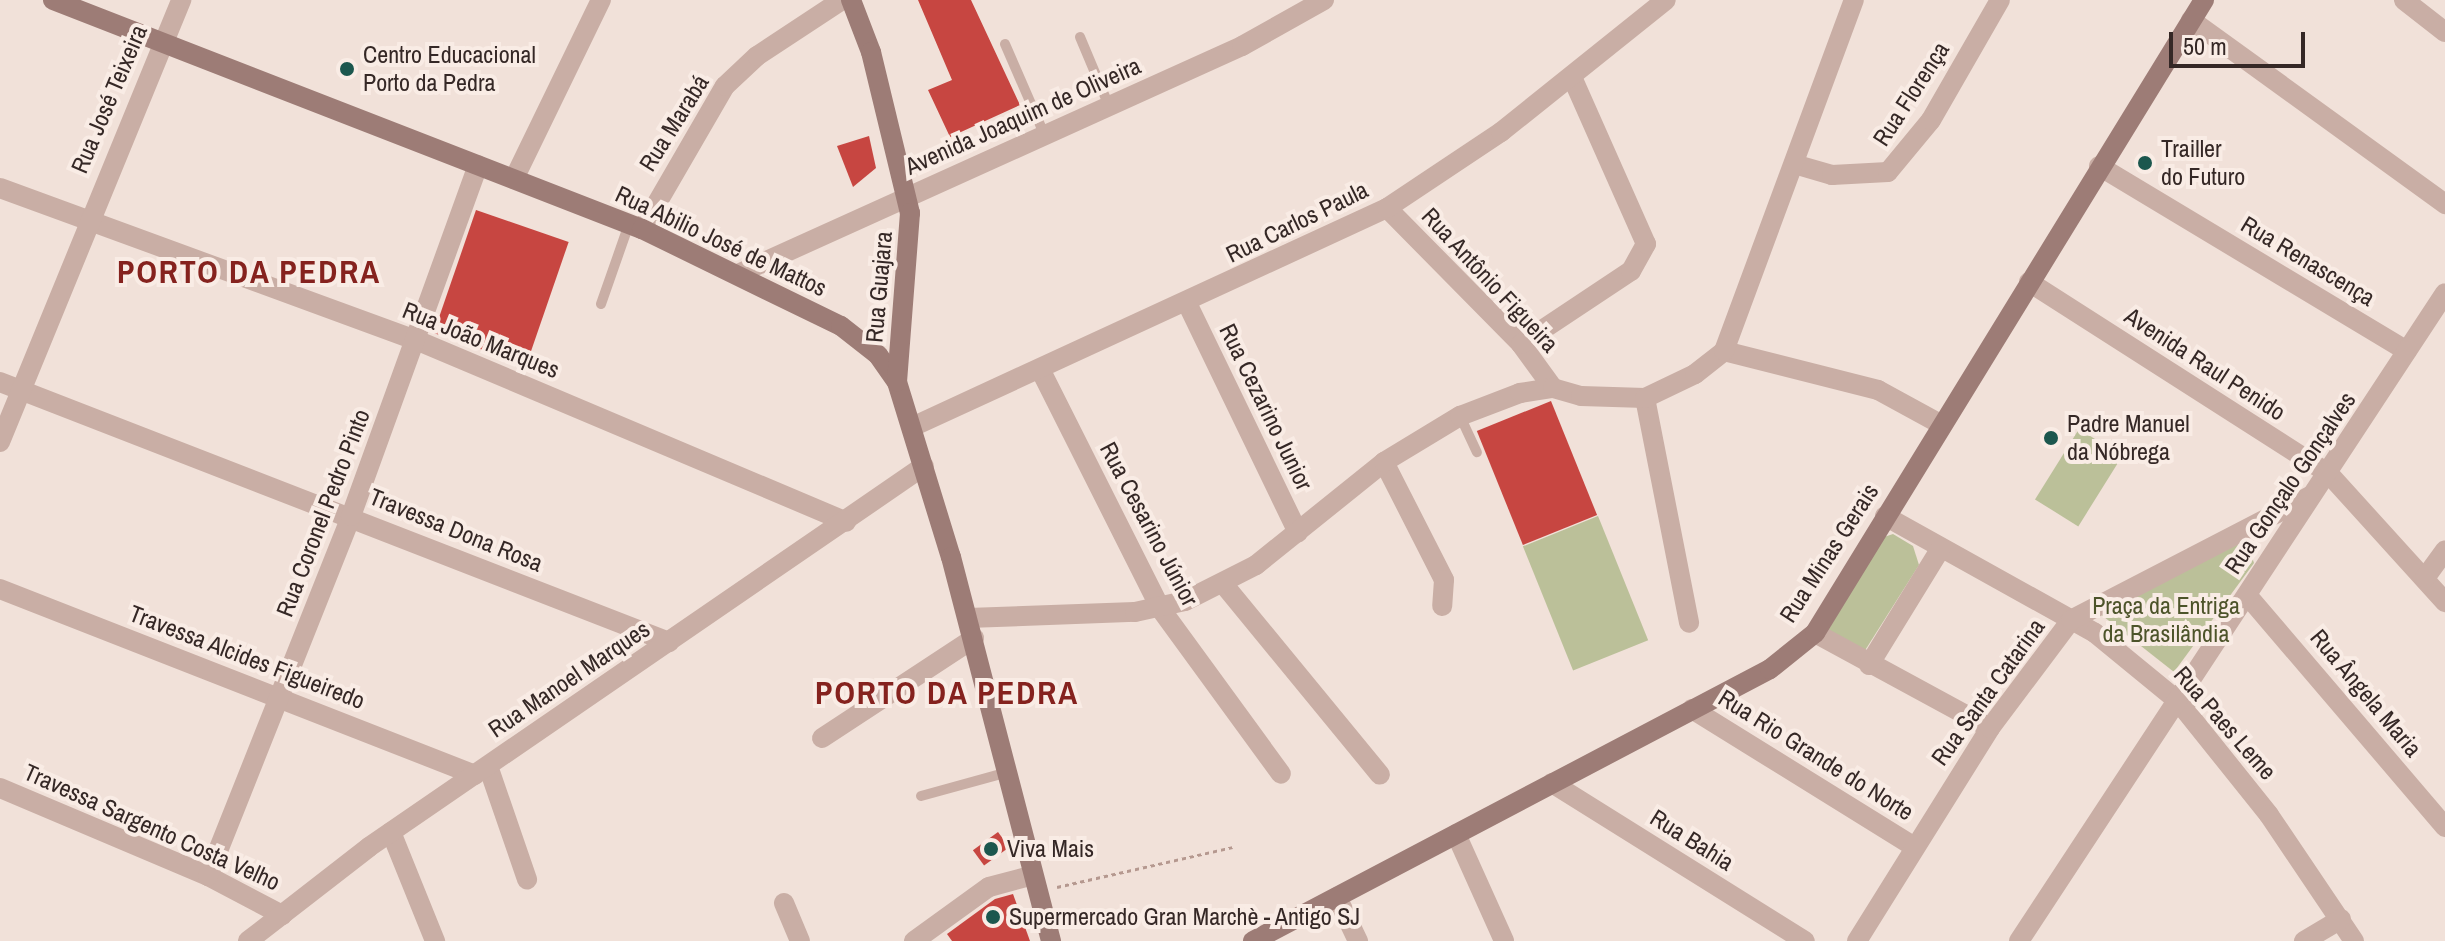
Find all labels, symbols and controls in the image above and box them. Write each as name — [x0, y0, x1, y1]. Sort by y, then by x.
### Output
scale bar — [2173, 16, 2309, 66]
street label: Rua José Teixeira — [65, 20, 153, 178]
text: 50 m — [2183, 30, 2227, 62]
street label: Rua Florença — [1867, 37, 1955, 151]
place label: Centro Educacional Porto da Pedra — [363, 41, 536, 97]
street label: Avenida Joaquim de Oliveira — [901, 51, 1145, 181]
marker: Centro Educacional Porto da Pedra — [338, 60, 356, 78]
street label: Rua Marabá — [633, 69, 715, 177]
place label: Trailler do Futuro — [2161, 135, 2245, 191]
marker: Trailler do Futuro — [2136, 154, 2154, 172]
street label: Rua Carlos Paula — [1221, 175, 1373, 269]
street label: Rua Abilio José de Mattos — [610, 179, 832, 303]
street label: Rua Antônio Figueira — [1415, 201, 1565, 359]
street label: Rua Renascença — [2236, 210, 2380, 312]
street label: Rua Guajara — [860, 230, 898, 344]
district label: PORTO DA PEDRA — [116, 253, 382, 291]
street label: Rua João Marques — [399, 296, 563, 384]
street label: Avenida Raul Penido — [2119, 301, 2291, 427]
street label: Rua Cezarino Junior — [1213, 319, 1319, 495]
street label: Rua Gonçalo Gonçalves — [2218, 387, 2362, 579]
street label: Rua Coronel Pedro Pinto — [270, 405, 376, 621]
place label: Padre Manuel da Nóbrega — [2067, 410, 2190, 466]
marker: Padre Manuel da Nóbrega — [2042, 429, 2060, 447]
street label: Rua Cesarino Júnior — [1094, 437, 1204, 611]
street label: Rua Minas Gerais — [1773, 478, 1885, 628]
street label: Travessa Dona Rosa — [365, 482, 547, 578]
park label: Praça da Entriga da Brasilândia — [2092, 592, 2240, 648]
street label: Travessa Alcides Figueiredo — [125, 599, 369, 715]
street label: Rua Santa Catarina — [1925, 613, 2051, 771]
street label: Rua Manoel Marques — [483, 614, 655, 744]
street label: Rua Ângela Maria — [2304, 623, 2428, 763]
street label: Rua Paes Leme — [2168, 660, 2282, 786]
district label: PORTO DA PEDRA — [814, 674, 1080, 712]
street label: Rua Rio Grande do Norte — [1713, 683, 1919, 827]
street label: Travessa Sargento Costa Velho — [20, 757, 284, 897]
street label: Rua Bahia — [1645, 803, 1739, 877]
place label: Viva Mais — [1007, 835, 1094, 863]
marker: Viva Mais — [982, 840, 1000, 858]
place label: Supermercado Gran Marchè - Antigo SJ — [1009, 903, 1361, 931]
marker: Supermercado Gran Marchè - Antigo SJ — [984, 908, 1002, 926]

